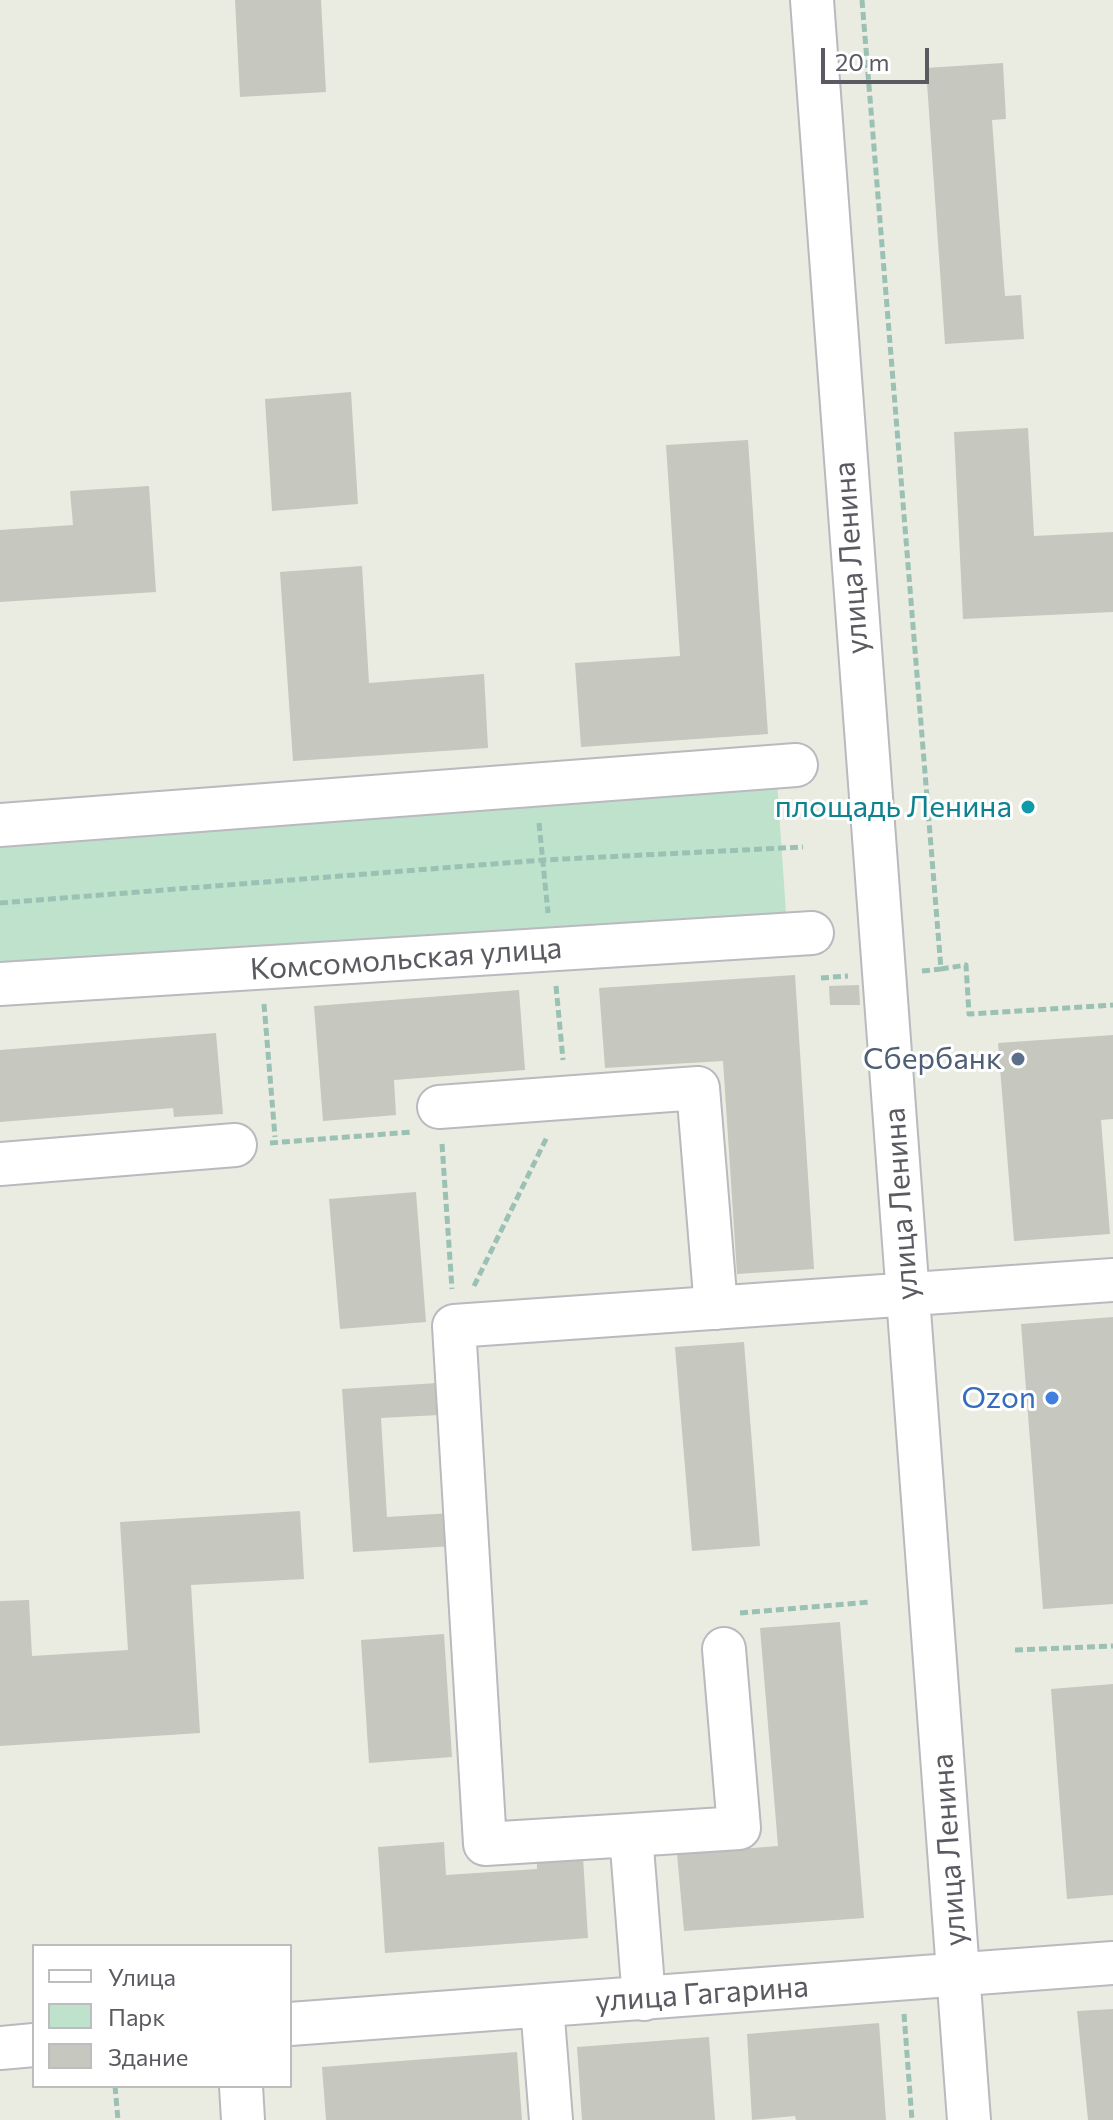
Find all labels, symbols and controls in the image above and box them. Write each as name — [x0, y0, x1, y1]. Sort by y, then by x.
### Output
scale bar — [825, 32, 933, 82]
text: 20 m — [835, 47, 889, 76]
street label: улица Ленина — [826, 460, 876, 656]
place label: площадь Ленина — [775, 789, 1012, 825]
marker: площадь Ленина — [1019, 798, 1037, 816]
street label: Комсомольская улица — [249, 930, 563, 988]
place label: Сбербанк — [863, 1041, 1002, 1077]
marker: Сбербанк — [1009, 1050, 1027, 1068]
street label: улица Ленина — [876, 1106, 926, 1302]
place label: Ozon — [962, 1380, 1036, 1416]
marker: Ozon — [1043, 1389, 1061, 1407]
street label: улица Ленина — [924, 1752, 974, 1948]
legend — [32, 1944, 292, 2088]
text: Улица — [108, 1962, 176, 1991]
street label: улица Гагарина — [594, 1969, 810, 2019]
text: Парк — [108, 2002, 165, 2031]
text: Здание — [108, 2042, 188, 2071]

